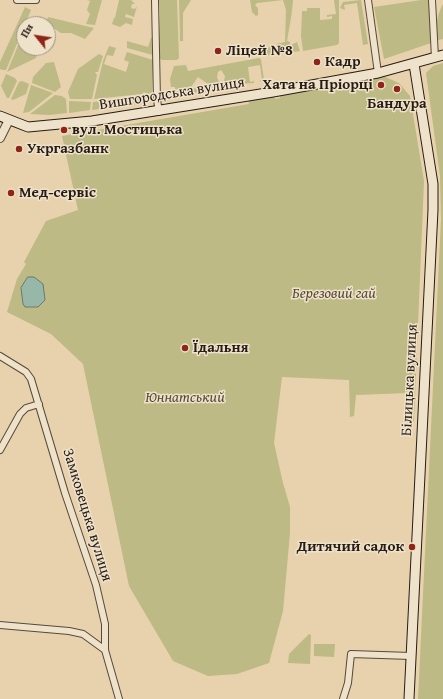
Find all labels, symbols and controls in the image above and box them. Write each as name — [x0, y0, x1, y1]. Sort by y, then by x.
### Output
north arrow — [16, 16, 56, 56]
text: Пн — [16, 20, 37, 41]
place label: Ліцей №8 — [226, 42, 293, 60]
marker: Ліцей №8 — [213, 46, 223, 56]
place label: Кадр — [325, 53, 360, 71]
marker: Кадр — [312, 57, 322, 67]
street label: Вишгородська вулиця — [98, 74, 246, 114]
place label: Хата на Пріорці — [263, 76, 373, 94]
marker: Хата на Пріорці — [376, 80, 386, 90]
marker: Бандура — [392, 84, 402, 94]
place label: Бандура — [367, 95, 427, 113]
place label: вул. Мостицька — [72, 121, 183, 139]
marker: вул. Мостицька — [59, 125, 69, 135]
place label: Укргазбанк — [27, 140, 109, 158]
marker: Укргазбанк — [14, 144, 24, 154]
place label: Мед-сервіс — [19, 184, 96, 202]
marker: Мед-сервіс — [6, 188, 16, 198]
park label: Березовий гай — [292, 285, 376, 303]
street label: Білицька вулиця — [398, 324, 422, 436]
place label: Їдальня — [193, 339, 249, 357]
marker: Їдальня — [180, 343, 190, 353]
park label: Юннатський — [145, 389, 225, 407]
street label: Замковецька вулиця — [58, 447, 116, 583]
place label: Дитячий садок — [297, 538, 404, 556]
marker: Дитячий садок — [407, 542, 417, 552]

